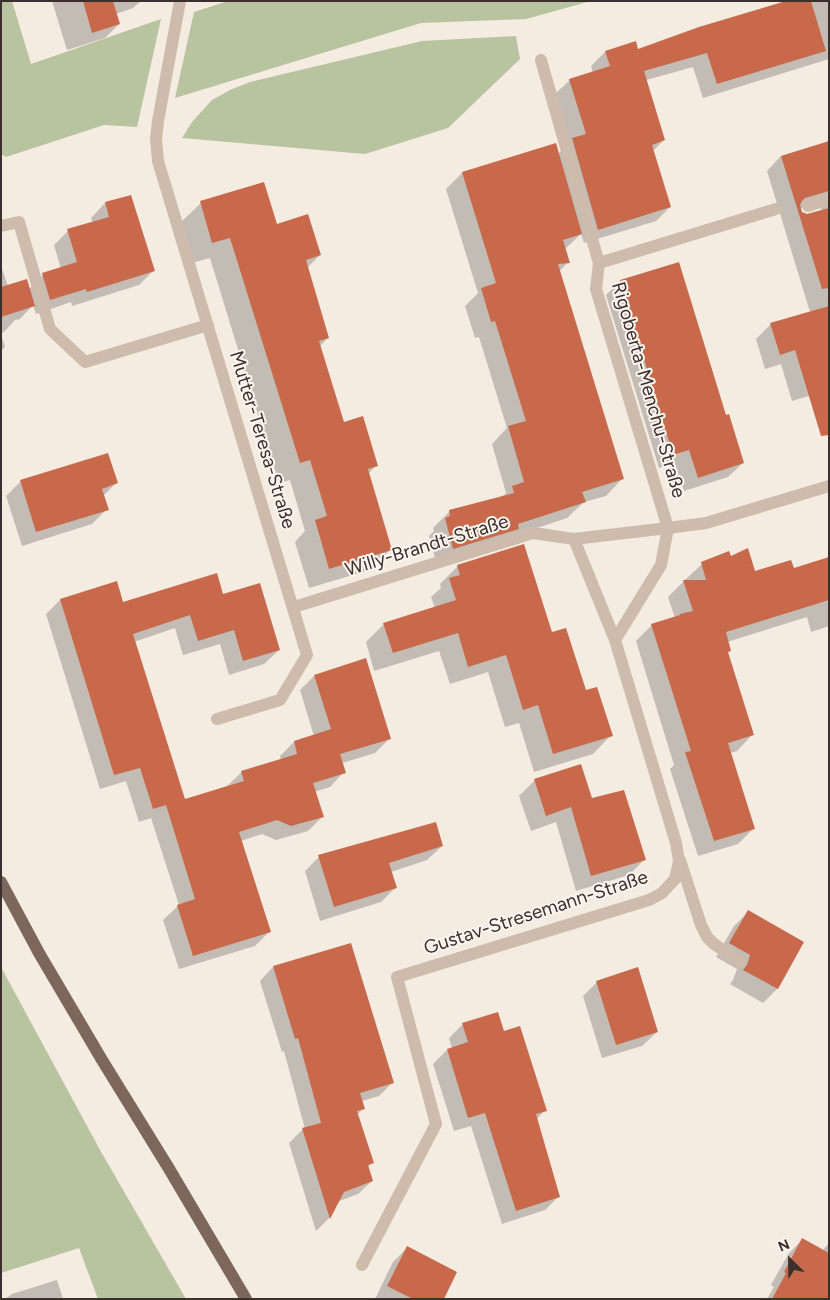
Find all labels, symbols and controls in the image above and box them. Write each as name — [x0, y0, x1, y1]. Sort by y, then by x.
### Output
street label: Rigoberta-Menchu-Straße — [606, 279, 690, 501]
street label: Mutter-Teresa-Straße — [224, 348, 300, 532]
street label: Willy-Brandt-Straße — [343, 510, 511, 582]
street label: Gustav-Stresemann-Straße — [421, 866, 651, 960]
north arrow — [765, 1235, 815, 1285]
text: N — [776, 1236, 792, 1256]

